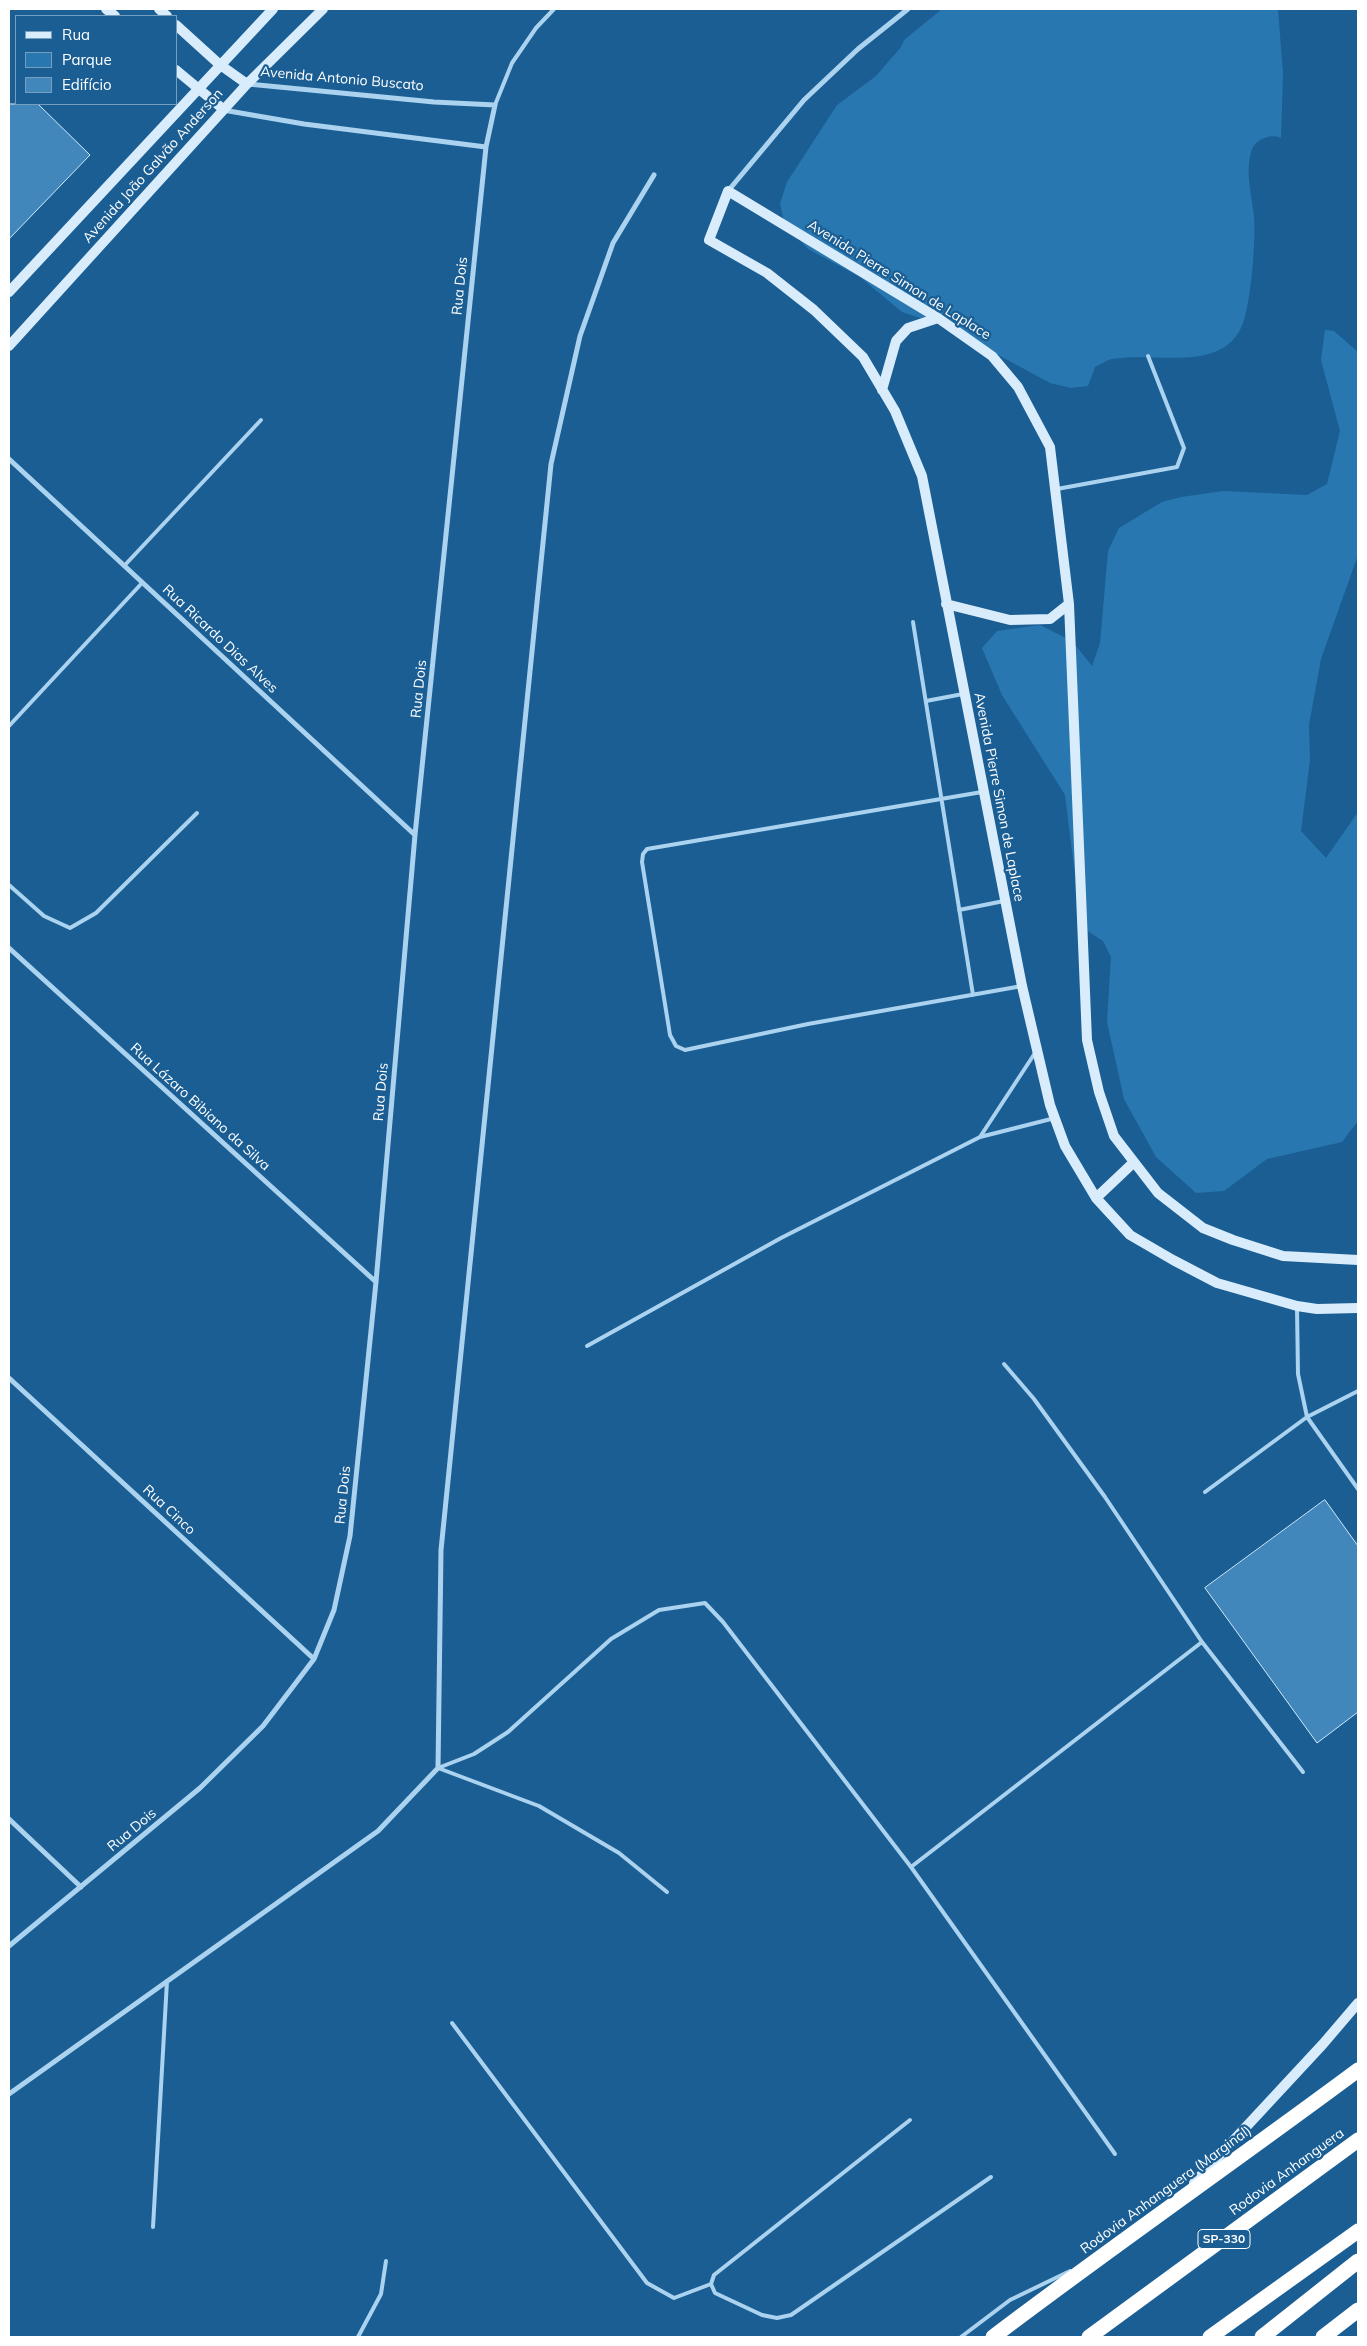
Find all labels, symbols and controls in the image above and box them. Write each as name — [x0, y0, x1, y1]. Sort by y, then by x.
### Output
legend — [15, 15, 178, 105]
text: Rua — [62, 25, 90, 44]
text: Parque — [62, 50, 112, 69]
street label: Avenida Antonio Buscato — [260, 63, 424, 95]
text: Edifício — [62, 75, 112, 94]
street label: Avenida João Galvão Anderson — [79, 85, 227, 247]
street label: Avenida Pierre Simon de Laplace — [804, 217, 994, 343]
street label: Rua Dois — [449, 256, 471, 316]
street label: Rua Ricardo Dias Alves — [159, 581, 281, 697]
street label: Rua Dois — [408, 659, 430, 719]
street label: Avenida Pierre Simon de Laplace — [970, 691, 1028, 903]
street label: Rua Lázaro Bibiano da Silva — [127, 1040, 273, 1174]
street label: Rua Dois — [370, 1062, 392, 1122]
street label: Rua Dois — [332, 1465, 354, 1525]
street label: Rua Cinco — [139, 1481, 199, 1539]
street label: Rua Dois — [104, 1805, 160, 1855]
street label: Rodovia Anhanguera (Marginal) — [1077, 2122, 1255, 2258]
street label: Rodovia Anhanguera — [1226, 2125, 1348, 2219]
road number: SP-330 — [1198, 2230, 1250, 2248]

